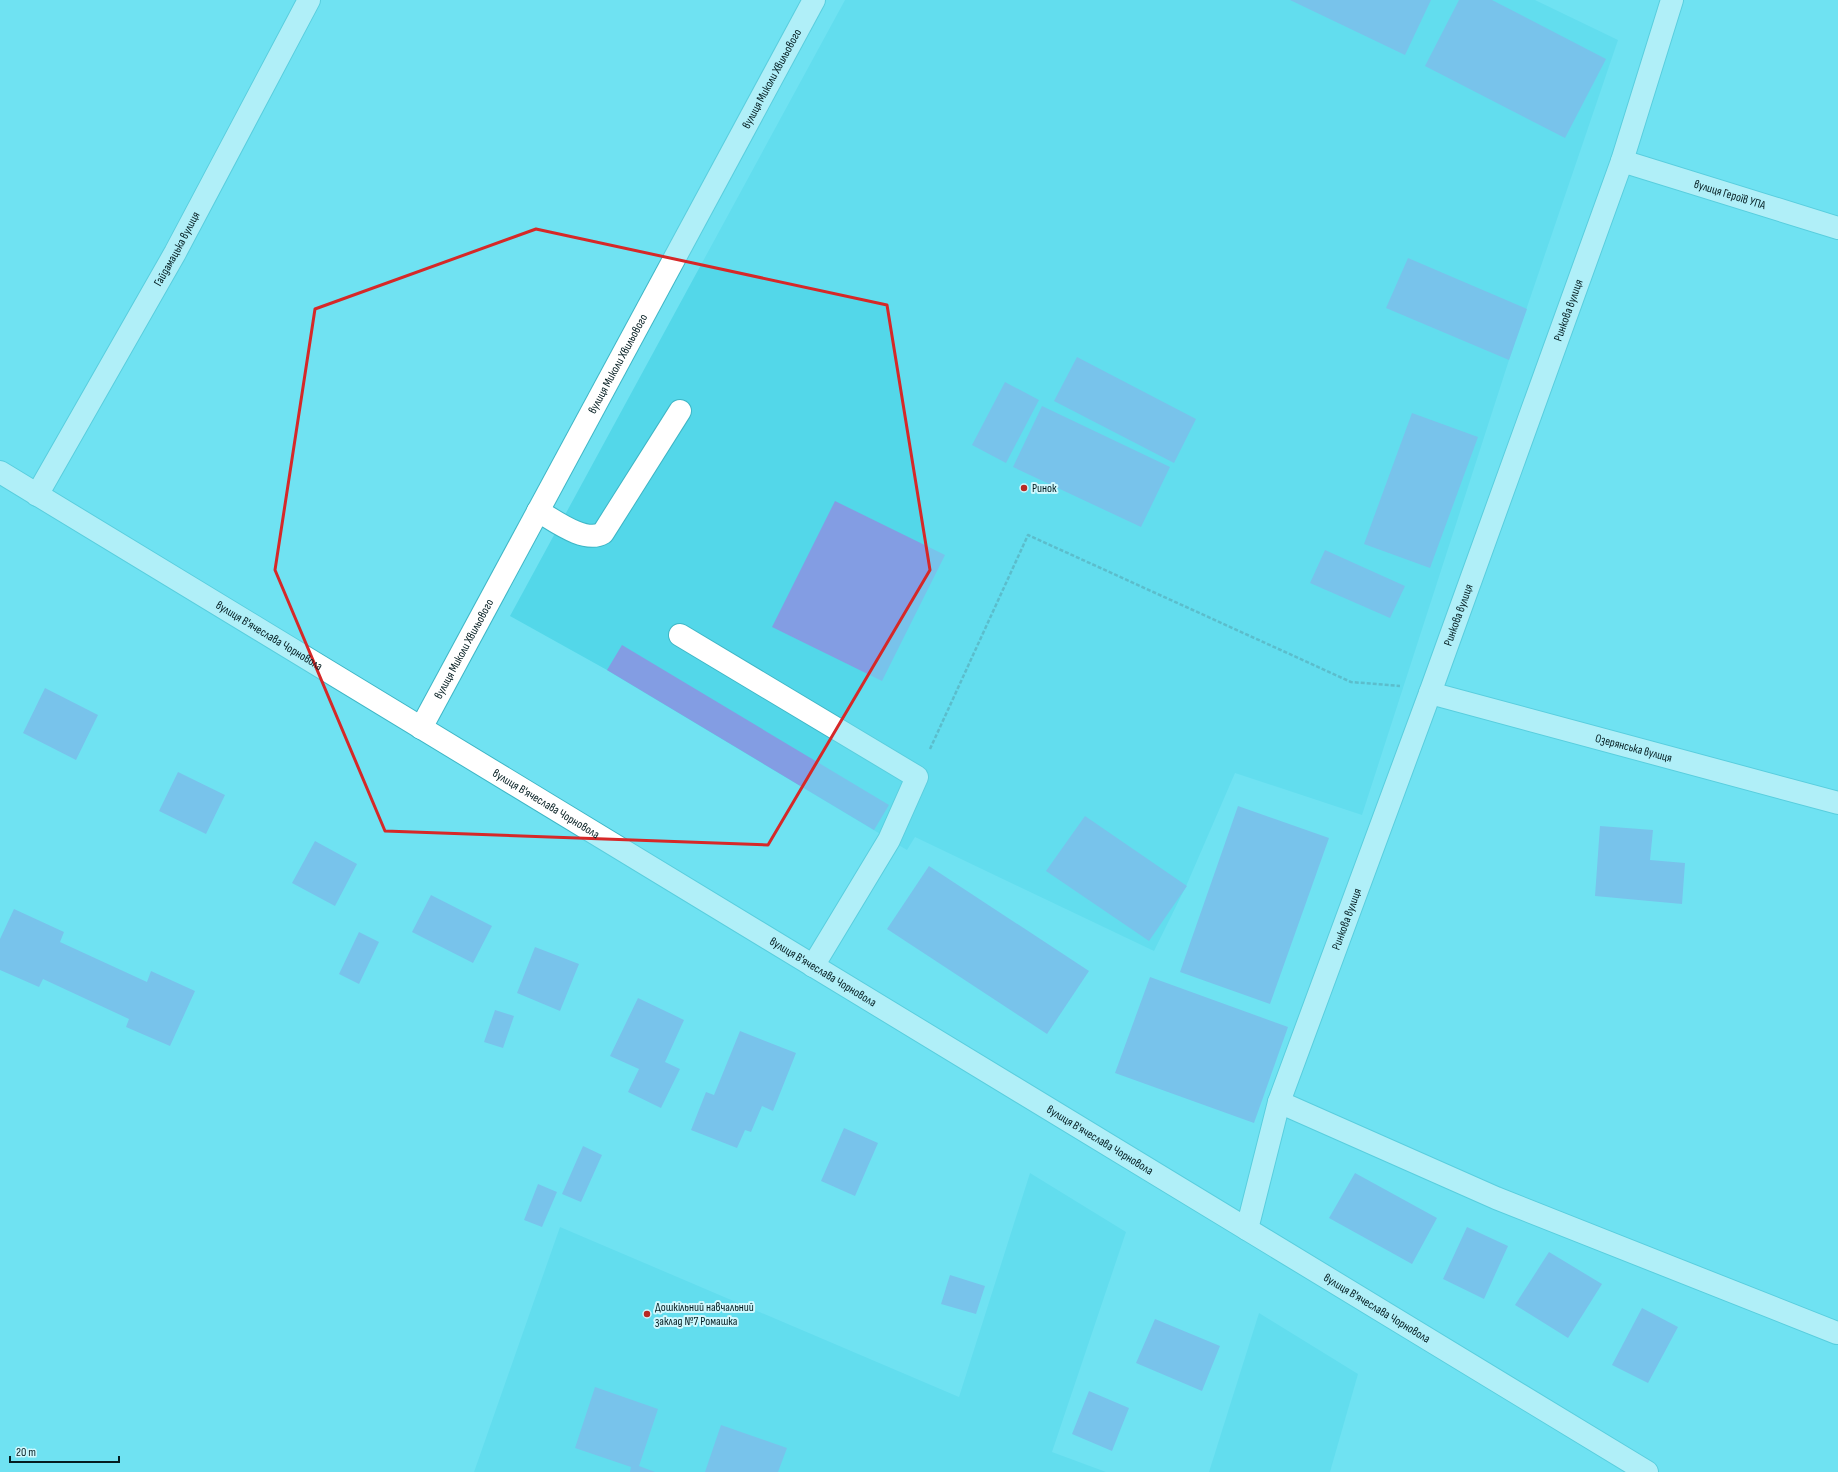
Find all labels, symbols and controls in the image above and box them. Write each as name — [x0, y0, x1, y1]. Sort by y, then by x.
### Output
street label: вулиця Миколи Хвильового — [739, 26, 805, 131]
street label: вулиця Героїв УПА — [1692, 176, 1768, 213]
street label: Гайдамацька вулиця — [150, 209, 203, 289]
street label: Ринкова вулиця — [1550, 277, 1586, 343]
street label: вулиця Миколи Хвильового — [585, 311, 651, 416]
place label: Ринок — [1032, 481, 1057, 496]
marker: Ринок — [1019, 483, 1029, 493]
street label: Ринкова вулиця — [1440, 582, 1476, 648]
street label: вулиця Миколи Хвильового — [431, 596, 497, 701]
street label: вулиця В'ячеслава Чорновола — [213, 597, 326, 674]
street label: Озерянська вулиця — [1594, 730, 1674, 766]
street label: вулиця В'ячеслава Чорновола — [490, 765, 603, 842]
street label: Ринкова вулиця — [1328, 886, 1365, 952]
street label: вулиця В'ячеслава Чорновола — [767, 934, 880, 1010]
street label: вулиця В'ячеслава Чорновола — [1044, 1102, 1157, 1178]
street label: вулиця В'ячеслава Чорновола — [1321, 1270, 1434, 1346]
place label: Дошкільний навчальний заклад №7 Ромашка — [655, 1300, 754, 1329]
marker: Дошкільний навчальний заклад №7 Ромашка — [642, 1309, 652, 1319]
scale bar — [10, 1438, 119, 1464]
text: 20 m — [16, 1445, 36, 1460]

